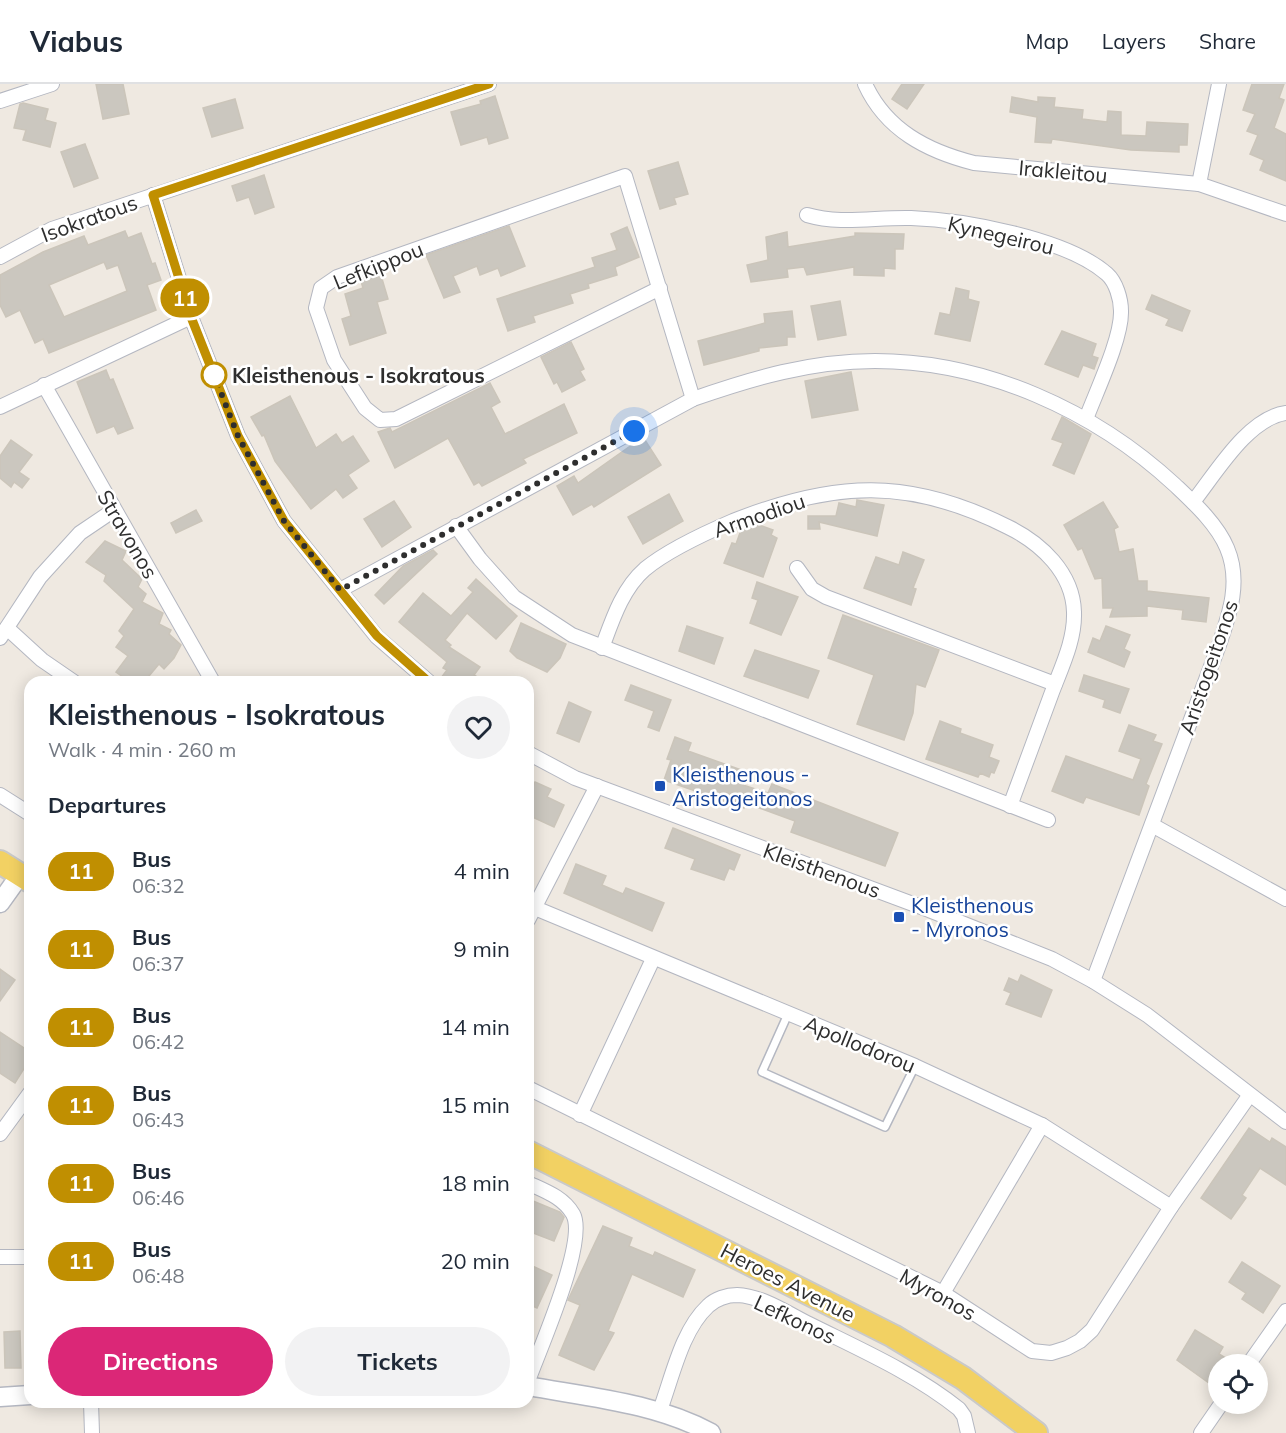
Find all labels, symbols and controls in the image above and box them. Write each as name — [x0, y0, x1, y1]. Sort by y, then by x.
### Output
text: Viabus — [30, 24, 123, 59]
text: Map — [1026, 28, 1069, 54]
text: Layers — [1102, 28, 1166, 54]
text: Share — [1199, 28, 1256, 54]
street label: Irakleitou — [1017, 154, 1109, 188]
street label: Isokratous — [37, 189, 141, 247]
street label: Kynegeirou — [945, 210, 1057, 260]
street label: Lefkippou — [329, 235, 427, 295]
line badge: 11 — [158, 278, 212, 318]
text: 11 — [172, 285, 198, 311]
marker: Kleisthenous - Isokratous — [201, 362, 227, 388]
place label: Kleisthenous - Isokratous — [232, 362, 485, 388]
your location — [619, 416, 649, 446]
street label: Stravonos — [92, 485, 164, 583]
street label: Armodiou — [710, 487, 808, 543]
street label: Aristogeitonos — [1173, 596, 1243, 738]
button: heart — [447, 696, 510, 759]
text: Kleisthenous - Isokratous — [48, 697, 385, 732]
text: Walk · 4 min · 260 m — [48, 737, 236, 762]
place label: Kleisthenous - Aristogeitonos — [672, 761, 813, 811]
marker: Kleisthenous - Aristogeitonos — [653, 779, 667, 793]
text: Departures — [48, 791, 166, 819]
street label: Kleisthenous — [760, 837, 884, 903]
text: Bus — [132, 845, 171, 873]
text: 4 min — [454, 857, 510, 885]
text: 11 — [68, 858, 94, 884]
text: 06:32 — [132, 873, 185, 898]
place label: Kleisthenous - Myronos — [911, 892, 1034, 942]
marker: Kleisthenous - Myronos — [892, 910, 906, 924]
text: Bus — [132, 923, 171, 951]
text: 9 min — [454, 935, 510, 963]
text: 11 — [68, 936, 94, 962]
text: 06:37 — [132, 951, 185, 976]
text: Bus — [132, 1001, 171, 1029]
street label: Apollodorou — [800, 1010, 920, 1078]
text: 14 min — [440, 1013, 510, 1041]
text: 11 — [68, 1014, 94, 1040]
text: 06:42 — [132, 1029, 185, 1054]
text: Bus — [132, 1079, 171, 1107]
text: 15 min — [440, 1091, 510, 1119]
text: 11 — [68, 1092, 94, 1118]
text: 06:43 — [132, 1107, 185, 1132]
text: Bus — [132, 1157, 171, 1185]
text: 18 min — [440, 1169, 510, 1197]
text: 11 — [68, 1170, 94, 1196]
text: 06:46 — [132, 1185, 185, 1210]
text: Bus — [132, 1235, 171, 1263]
street label: Heroes Avenue — [716, 1237, 860, 1327]
text: 20 min — [440, 1247, 510, 1275]
text: 11 — [68, 1248, 94, 1274]
street label: Myronos — [895, 1262, 981, 1326]
text: 06:48 — [132, 1263, 185, 1288]
street label: Lefkonos — [750, 1289, 840, 1349]
button: Directions — [48, 1327, 273, 1396]
button: Tickets — [285, 1327, 510, 1396]
map controls — [1208, 1354, 1268, 1414]
button: locate — [1208, 1354, 1268, 1414]

